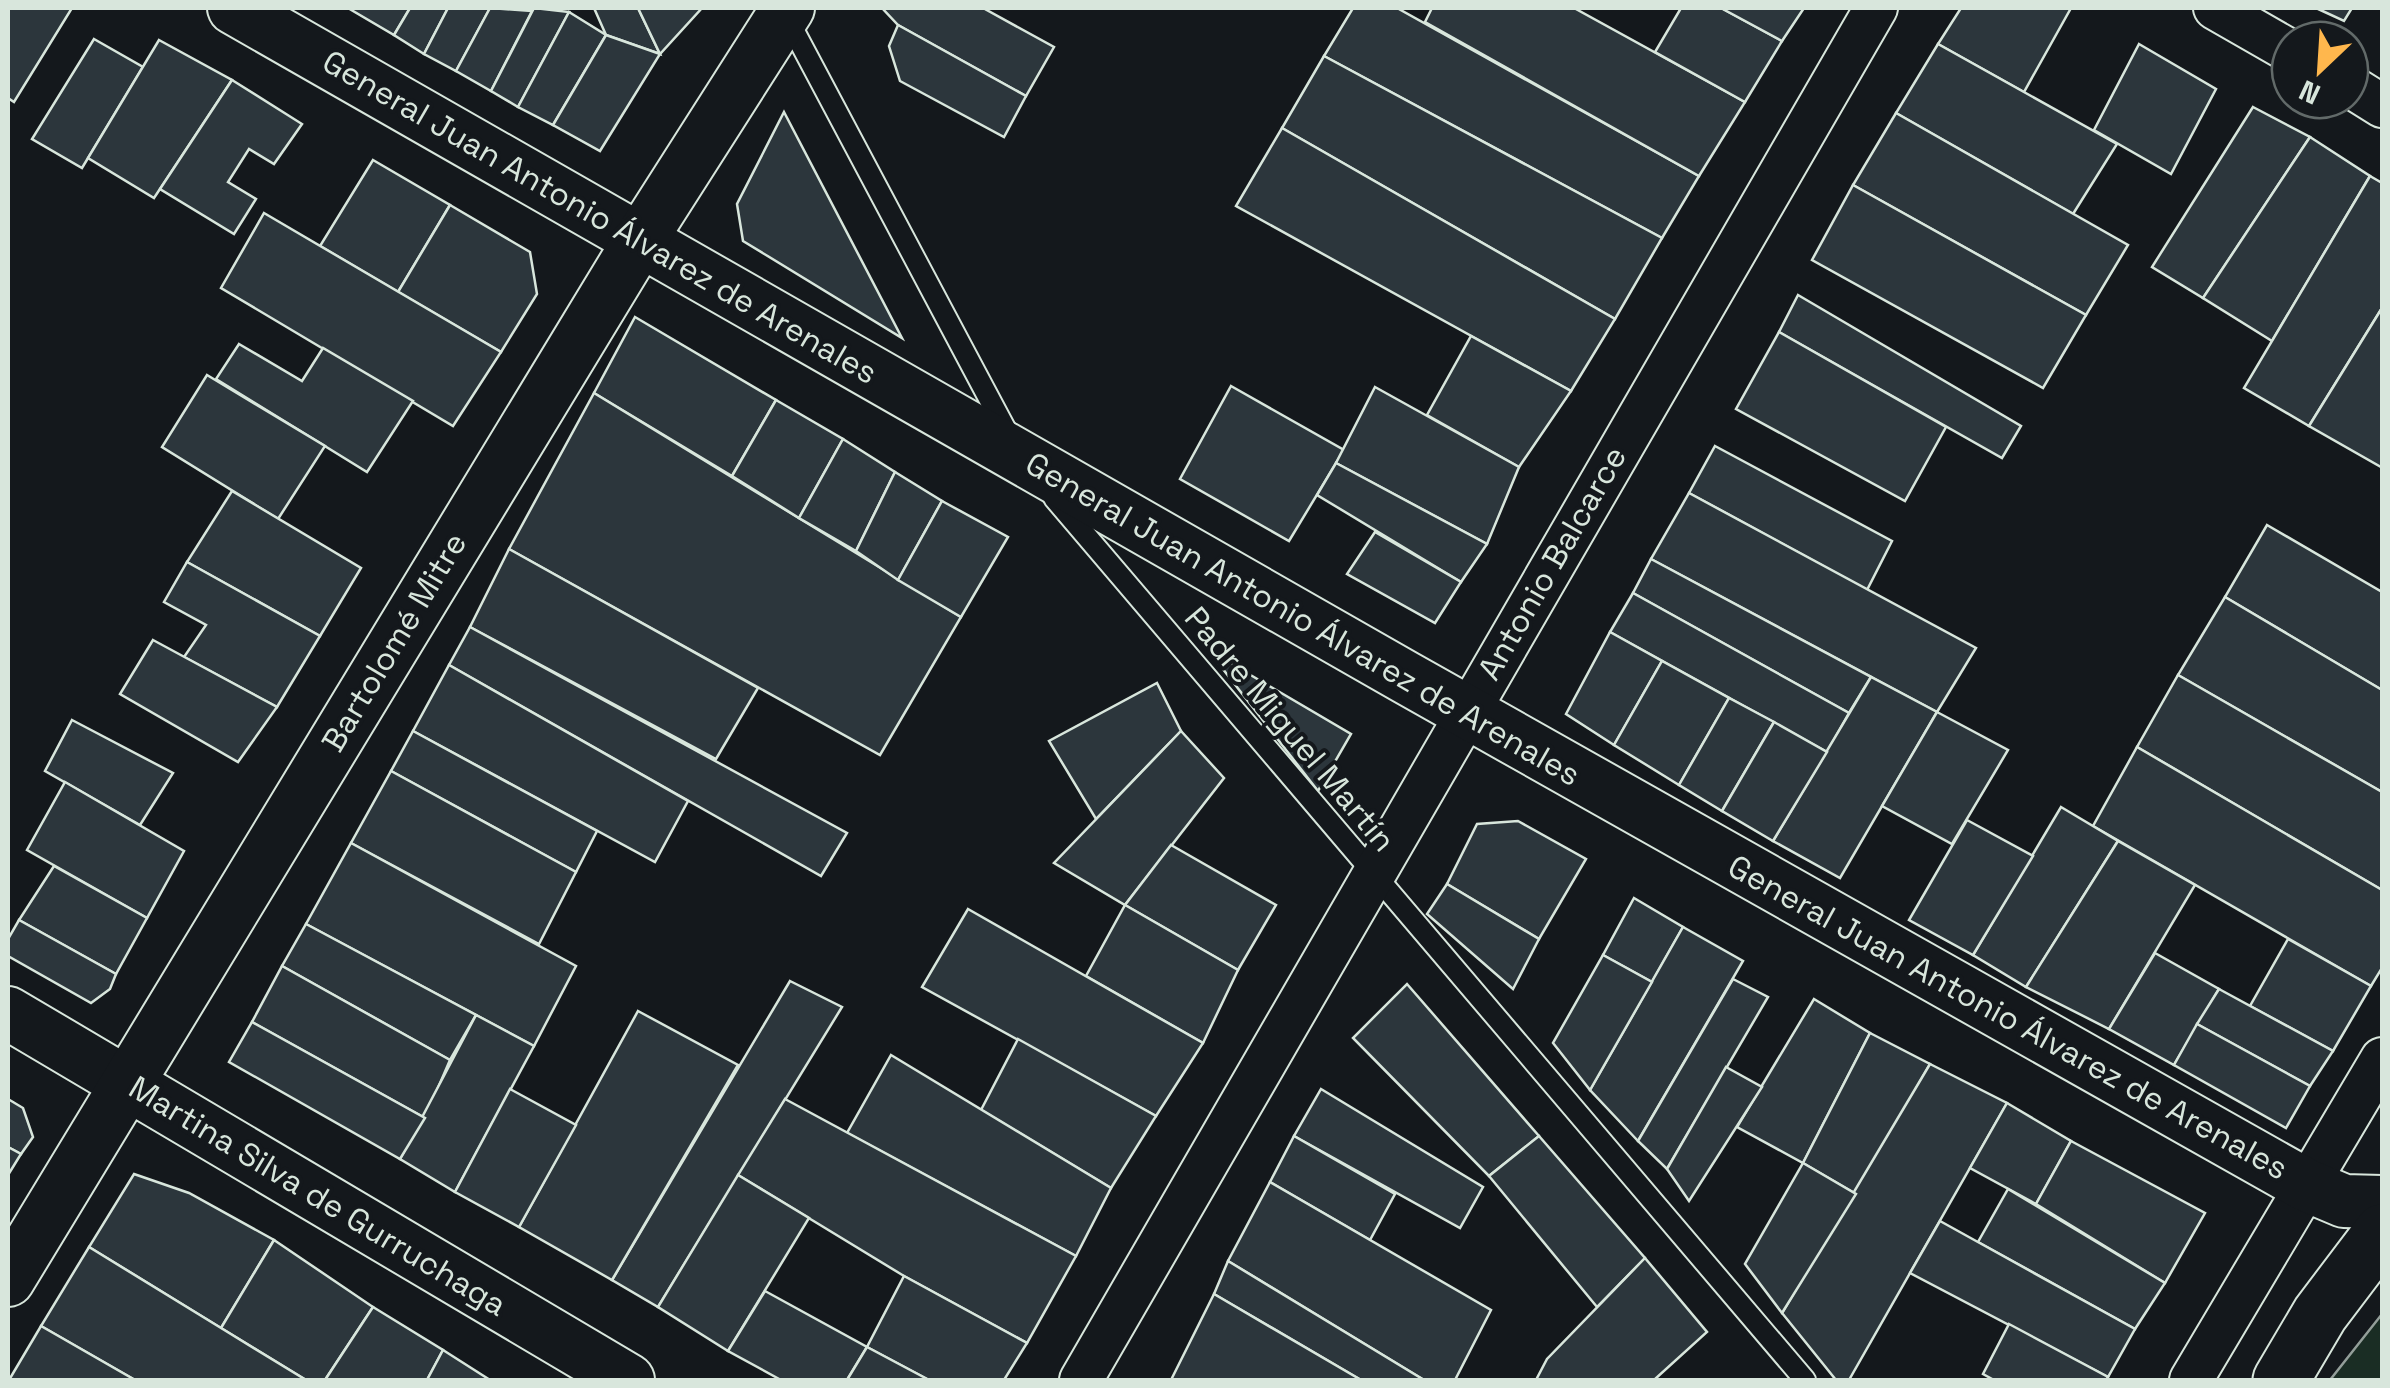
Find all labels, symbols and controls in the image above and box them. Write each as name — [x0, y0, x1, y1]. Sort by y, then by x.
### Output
north arrow — [2270, 20, 2370, 120]
street label: General Juan Antonio Álvarez de Arenales — [315, 41, 885, 393]
text: N — [2293, 72, 2326, 113]
street label: Antonio Balcarce — [1469, 439, 1635, 687]
street label: General Juan Antonio Álvarez de Arenales — [1018, 443, 1588, 795]
street label: Bartolomé Mitre — [313, 525, 475, 759]
street label: Padre Miguel Martín — [1176, 599, 1404, 859]
street label: General Juan Antonio Álvarez de Arenales — [1721, 846, 2295, 1188]
street label: Martina Silva de Gurruchaga — [122, 1067, 514, 1325]

